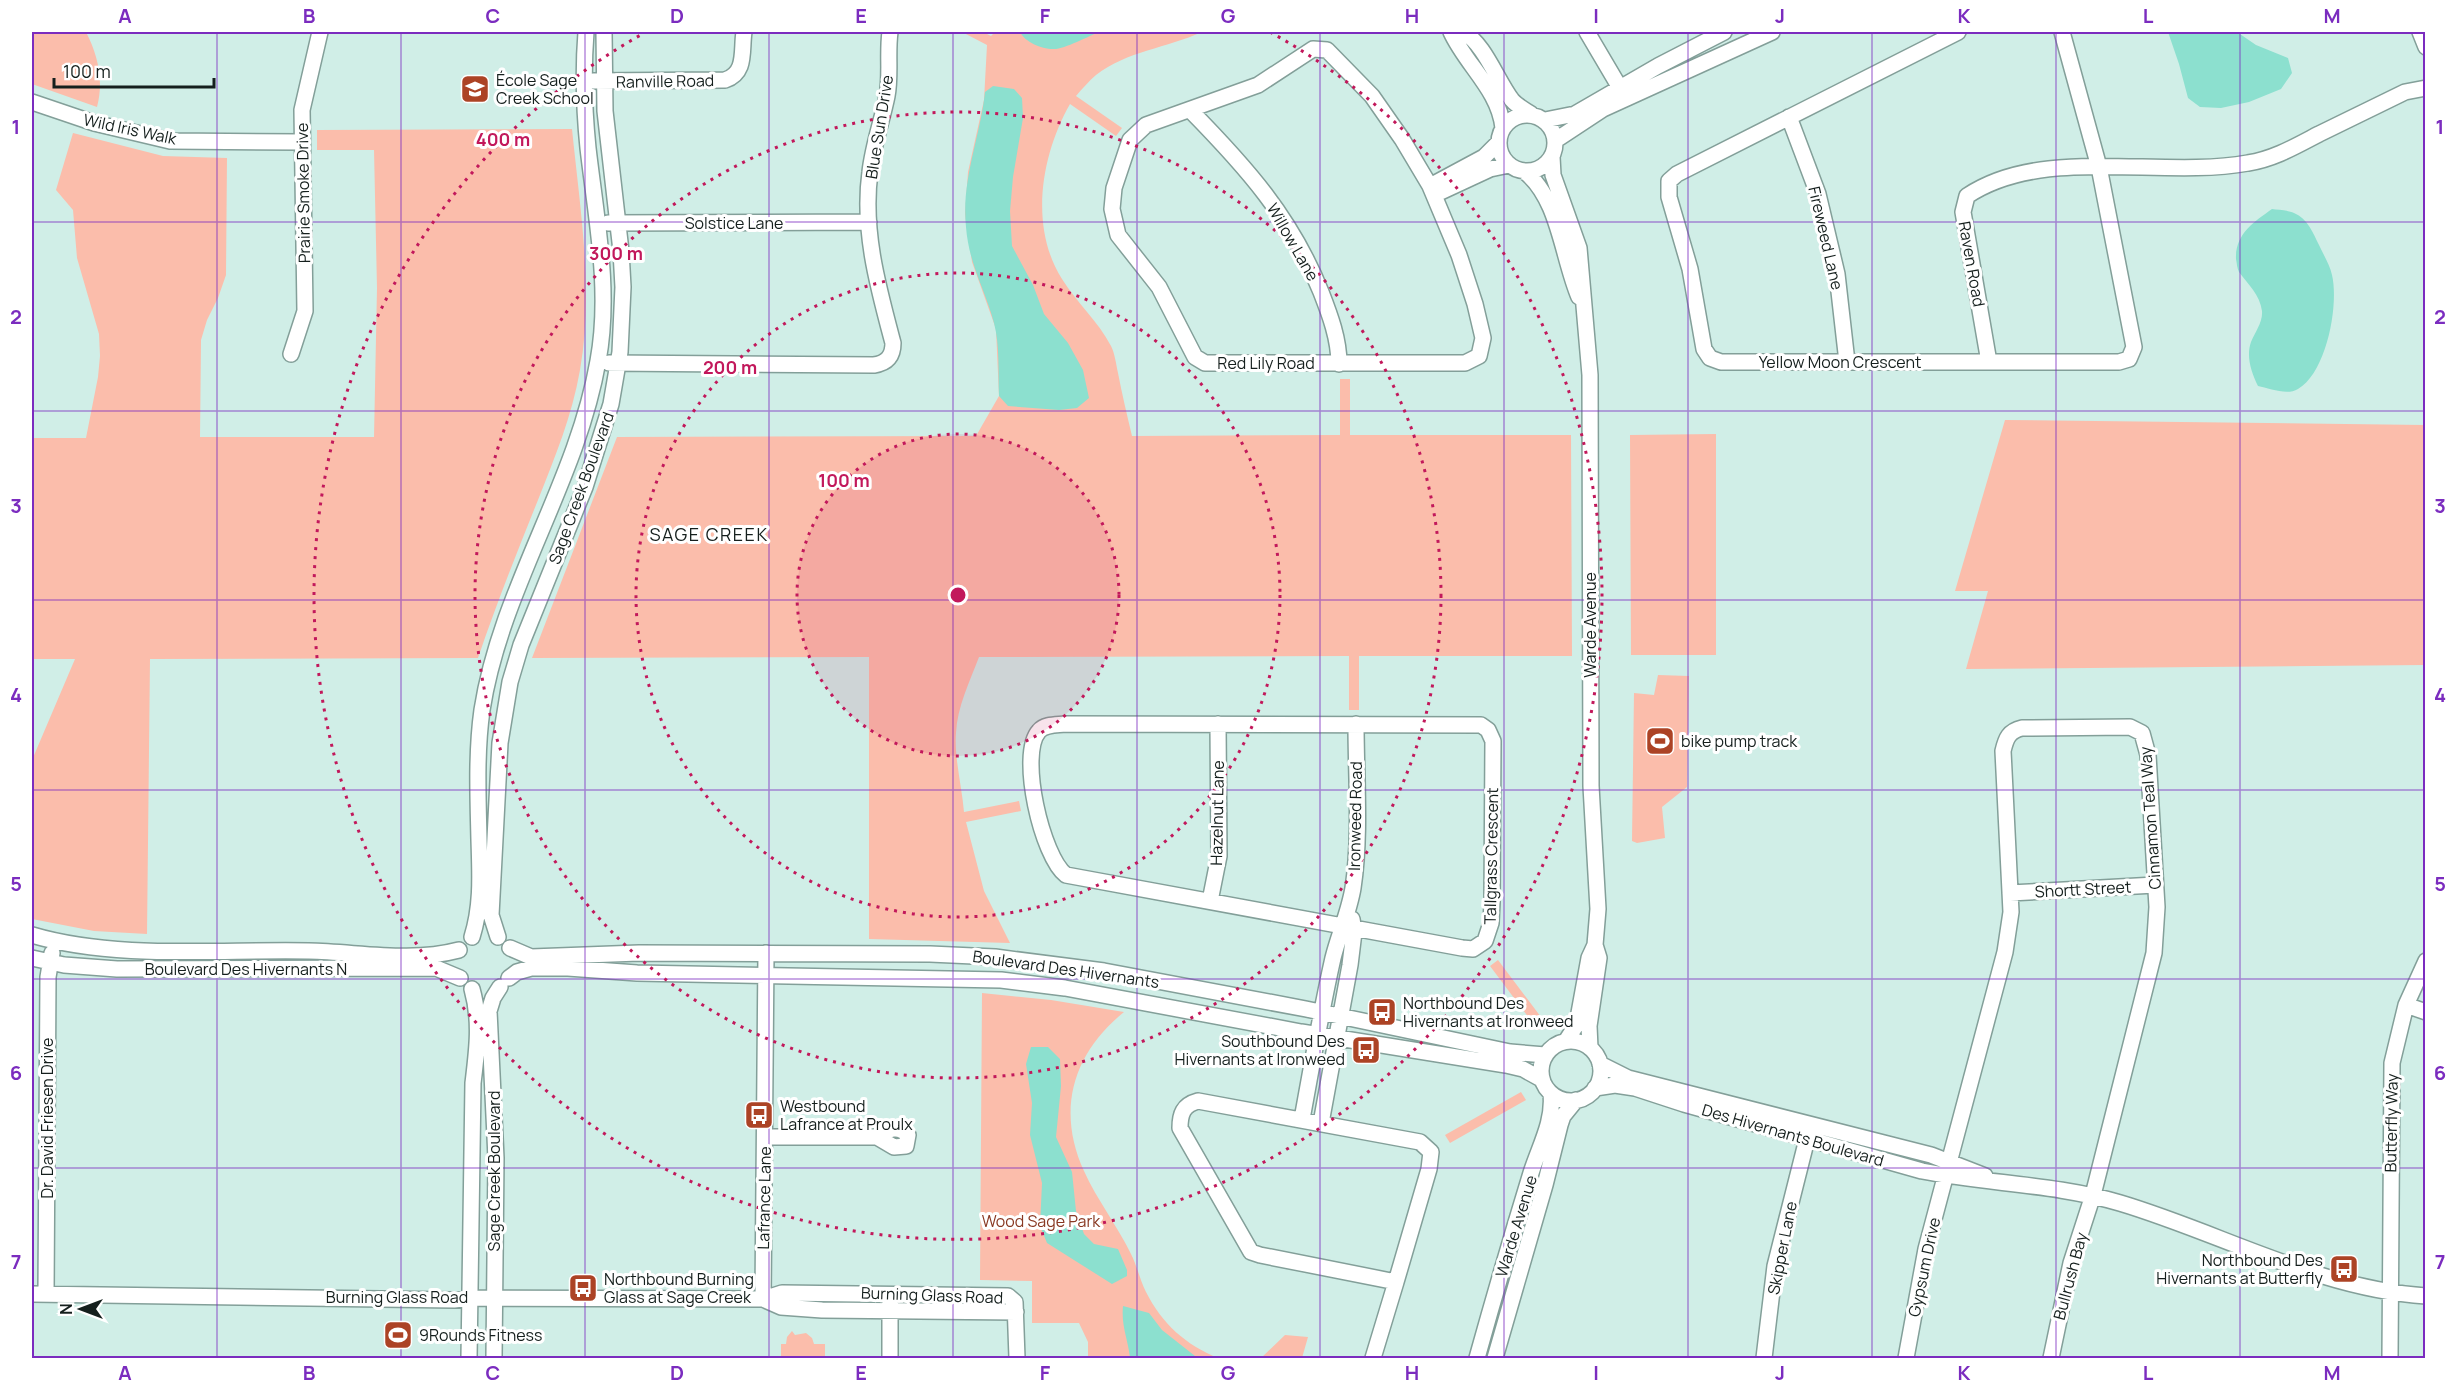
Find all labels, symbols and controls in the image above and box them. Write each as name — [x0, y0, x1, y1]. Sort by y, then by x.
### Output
text: A — [118, 2, 132, 29]
text: B — [303, 2, 316, 29]
text: C — [486, 2, 500, 29]
text: D — [670, 2, 684, 29]
text: E — [855, 2, 867, 29]
text: F — [1040, 2, 1051, 29]
text: G — [1221, 2, 1236, 29]
text: H — [1405, 2, 1419, 29]
text: I — [1593, 2, 1599, 29]
text: J — [1775, 2, 1785, 29]
text: K — [1958, 2, 1971, 29]
text: L — [2143, 2, 2154, 29]
text: M — [2323, 2, 2341, 29]
scale bar — [54, 51, 214, 89]
text: 100 m — [63, 59, 111, 83]
place label: École Sage Creek School — [496, 69, 594, 109]
street label: Ranville Road — [616, 69, 714, 93]
school or university icon: École Sage Creek School — [459, 73, 491, 105]
street label: Blue Sun Drive — [860, 73, 898, 181]
street label: Wild Iris Walk — [82, 108, 180, 150]
text: 1 — [12, 113, 20, 140]
text: 1 — [2436, 113, 2444, 140]
street label: Prairie Smoke Drive — [291, 123, 315, 263]
text: 400 m — [476, 127, 530, 151]
street label: Fireweed Lane — [1803, 184, 1849, 292]
street label: Willow Lane — [1262, 199, 1324, 285]
street label: Solstice Lane — [685, 212, 783, 234]
street label: Raven Road — [1954, 220, 1990, 308]
text: 300 m — [589, 241, 643, 265]
text: 2 — [10, 303, 22, 330]
text: 2 — [2434, 303, 2446, 330]
street label: Yellow Moon Crescent — [1759, 351, 1921, 373]
street label: Red Lily Road — [1217, 352, 1315, 374]
text: 200 m — [703, 355, 757, 379]
street label: Sage Creek Boulevard — [543, 409, 619, 567]
text: 100 m — [818, 468, 870, 492]
text: 3 — [10, 492, 22, 519]
text: 3 — [2434, 492, 2446, 519]
district label: SAGE CREEK — [649, 522, 769, 546]
street label: Warde Avenue — [1579, 572, 1601, 678]
centre of rings — [948, 585, 968, 605]
text: 4 — [10, 681, 22, 708]
text: 4 — [2434, 681, 2446, 708]
sports icon: bike pump track — [1644, 725, 1676, 757]
place label: bike pump track — [1681, 730, 1798, 752]
street label: Cinnamon Teal Way — [2134, 745, 2166, 890]
street label: Hazelnut Lane — [1205, 760, 1229, 866]
street label: Ironweed Road — [1343, 761, 1367, 871]
street label: Tallgrass Crescent — [1479, 787, 1503, 925]
text: 5 — [10, 870, 22, 897]
text: 5 — [2434, 870, 2446, 897]
street label: Shortt Street — [2034, 875, 2132, 903]
street label: Boulevard Des Hivernants — [971, 945, 1161, 993]
street label: Boulevard Des Hivernants N — [145, 958, 347, 980]
place label: Northbound Des Hivernants at Ironweed — [1403, 992, 1573, 1032]
bus stop icon: Northbound Des Hivernants at Ironweed — [1366, 996, 1398, 1028]
place label: Southbound Des Hivernants at Ironweed — [1175, 1030, 1345, 1070]
bus stop icon: Southbound Des Hivernants at Ironweed — [1350, 1034, 1382, 1066]
street label: Dr. David Friesen Drive — [36, 1038, 58, 1198]
text: 6 — [10, 1059, 22, 1086]
text: 6 — [2434, 1059, 2446, 1086]
street label: Butterfly Way — [2379, 1073, 2403, 1173]
street label: Sage Creek Boulevard — [483, 1091, 505, 1251]
place label: Westbound Lafrance at Proulx — [780, 1095, 913, 1135]
street label: Des Hivernants Boulevard — [1699, 1098, 1887, 1172]
bus stop icon: Westbound Lafrance at Proulx — [743, 1099, 775, 1131]
street label: Lafrance Lane — [752, 1146, 776, 1250]
street label: Warde Avenue — [1490, 1172, 1542, 1280]
street label: Skipper Lane — [1762, 1199, 1802, 1297]
park label: Wood Sage Park — [982, 1210, 1101, 1232]
street label: Gypsum Drive — [1903, 1215, 1945, 1319]
street label: Bullrush Bay — [2048, 1229, 2092, 1322]
text: 7 — [11, 1248, 21, 1275]
text: 7 — [2435, 1248, 2445, 1275]
place label: Northbound Des Hivernants at Butterfly — [2156, 1249, 2324, 1289]
bus stop icon: Northbound Des Hivernants at Butterfly — [2328, 1253, 2360, 1285]
place label: Northbound Burning Glass at Sage Creek — [604, 1268, 754, 1308]
bus stop icon: Northbound Burning Glass at Sage Creek — [567, 1272, 599, 1304]
north arrow — [51, 1279, 111, 1339]
street label: Burning Glass Road — [860, 1282, 1004, 1308]
street label: Burning Glass Road — [326, 1286, 468, 1308]
text: N — [55, 1303, 77, 1315]
sports icon: 9Rounds Fitness — [382, 1319, 414, 1351]
place label: 9Rounds Fitness — [419, 1324, 542, 1346]
text: A — [118, 1359, 132, 1386]
text: B — [303, 1359, 316, 1386]
text: C — [486, 1359, 500, 1386]
text: D — [670, 1359, 684, 1386]
text: E — [855, 1359, 867, 1386]
text: F — [1040, 1359, 1051, 1386]
text: G — [1221, 1359, 1236, 1386]
text: H — [1405, 1359, 1419, 1386]
text: I — [1593, 1359, 1599, 1386]
text: J — [1775, 1359, 1785, 1386]
text: K — [1958, 1359, 1971, 1386]
text: L — [2143, 1359, 2154, 1386]
text: M — [2323, 1359, 2341, 1386]

